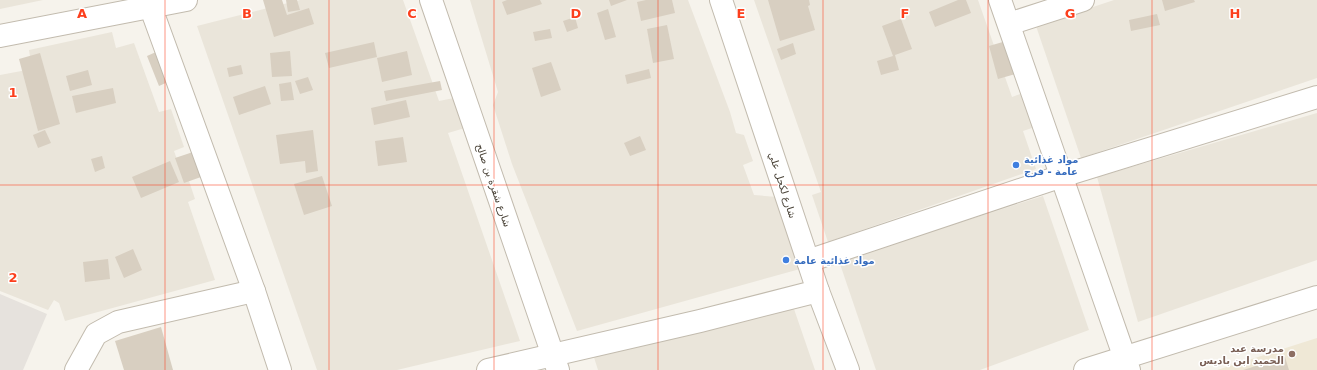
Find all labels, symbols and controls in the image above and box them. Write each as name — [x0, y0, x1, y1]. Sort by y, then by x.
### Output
text: A — [77, 6, 87, 21]
text: B — [242, 6, 252, 21]
text: C — [407, 6, 417, 21]
text: D — [571, 6, 582, 21]
text: E — [737, 6, 745, 21]
text: F — [901, 6, 909, 21]
text: G — [1065, 6, 1075, 21]
text: H — [1230, 6, 1240, 21]
text: 1 — [8, 85, 18, 100]
street label: شارع شقرة بن صالح — [473, 142, 513, 229]
street label: شارع لكحل علي — [766, 151, 798, 220]
place label: مواد غذائية عامة - فرج — [1024, 154, 1078, 178]
marker: مواد غذائية عامة - فرج — [1011, 160, 1021, 170]
marker: مواد غذائية عامة — [781, 255, 791, 265]
place label: مواد غذائية عامة — [794, 255, 875, 267]
text: 2 — [8, 270, 18, 285]
place label: مدرسة عبد الحميد ابن باديس — [1199, 343, 1284, 367]
marker: مدرسة عبد الحميد ابن باديس — [1287, 349, 1297, 359]

